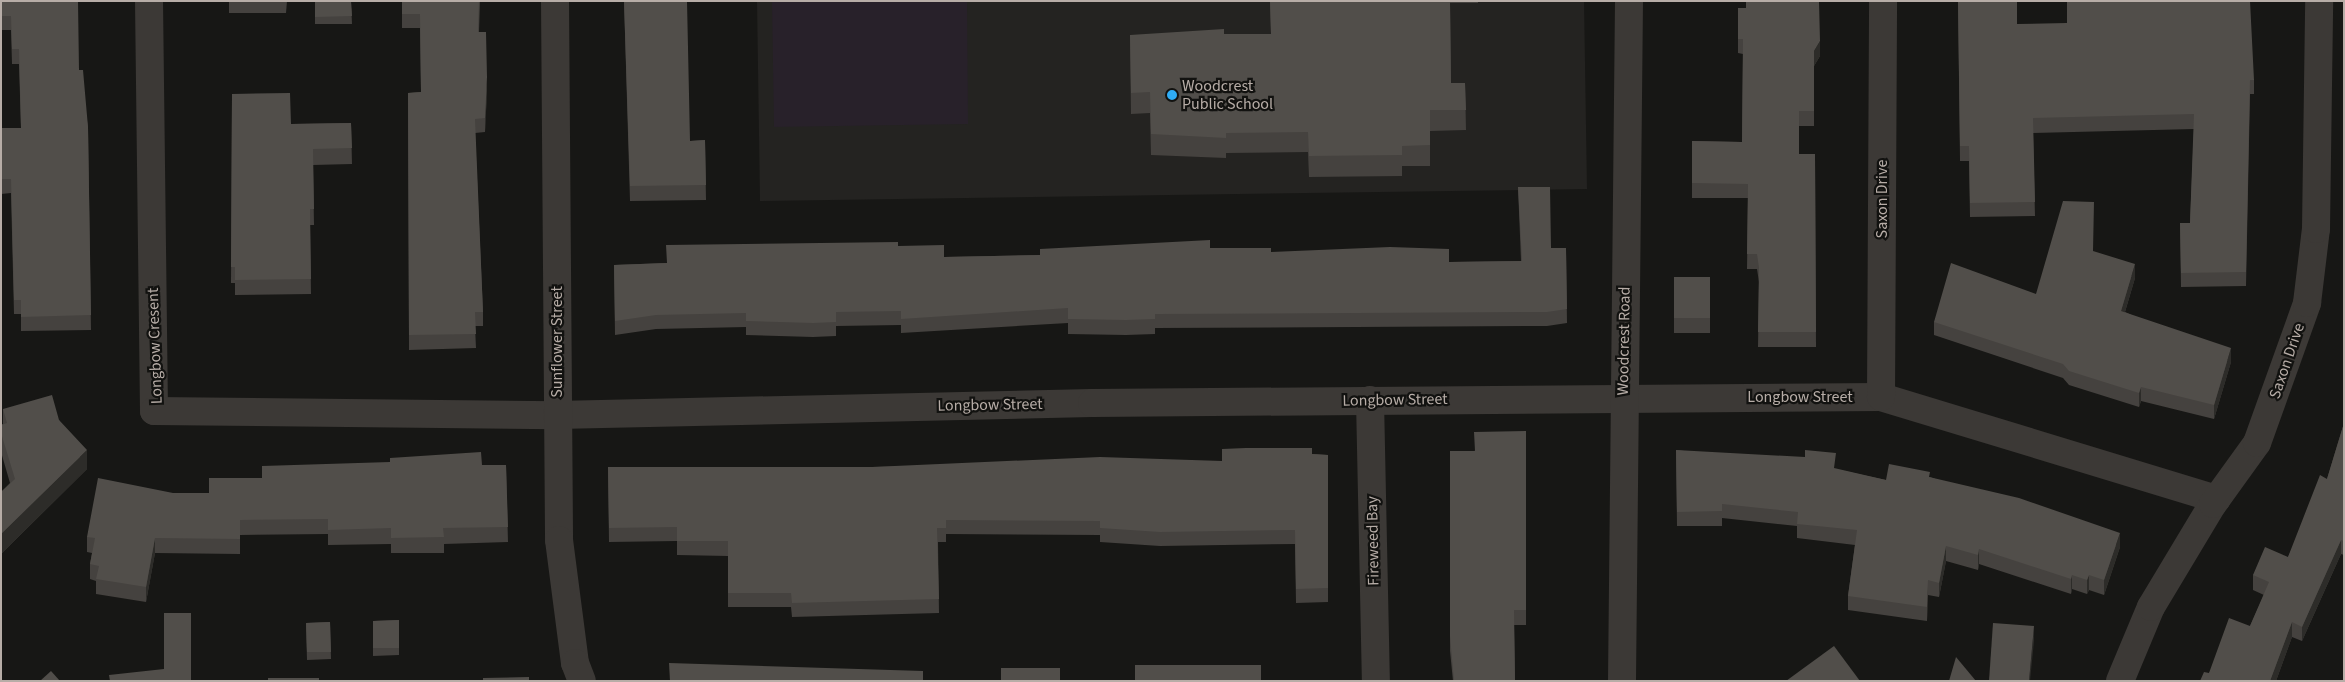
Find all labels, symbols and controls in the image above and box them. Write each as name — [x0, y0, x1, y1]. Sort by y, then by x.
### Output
place label: Woodcrest Public School — [1182, 76, 1273, 114]
marker: Woodcrest Public School — [1166, 89, 1178, 101]
street label: Saxon Drive — [1872, 160, 1892, 238]
street label: Sunflower Street — [547, 286, 567, 398]
street label: Woodcrest Road — [1613, 286, 1635, 396]
street label: Longbow Cresent — [143, 287, 167, 405]
street label: Saxon Drive — [2265, 321, 2309, 401]
street label: Longbow Street — [1747, 387, 1853, 407]
street label: Longbow Street — [1342, 389, 1448, 411]
street label: Longbow Street — [937, 394, 1043, 416]
street label: Fireweed Bay — [1363, 496, 1383, 586]

